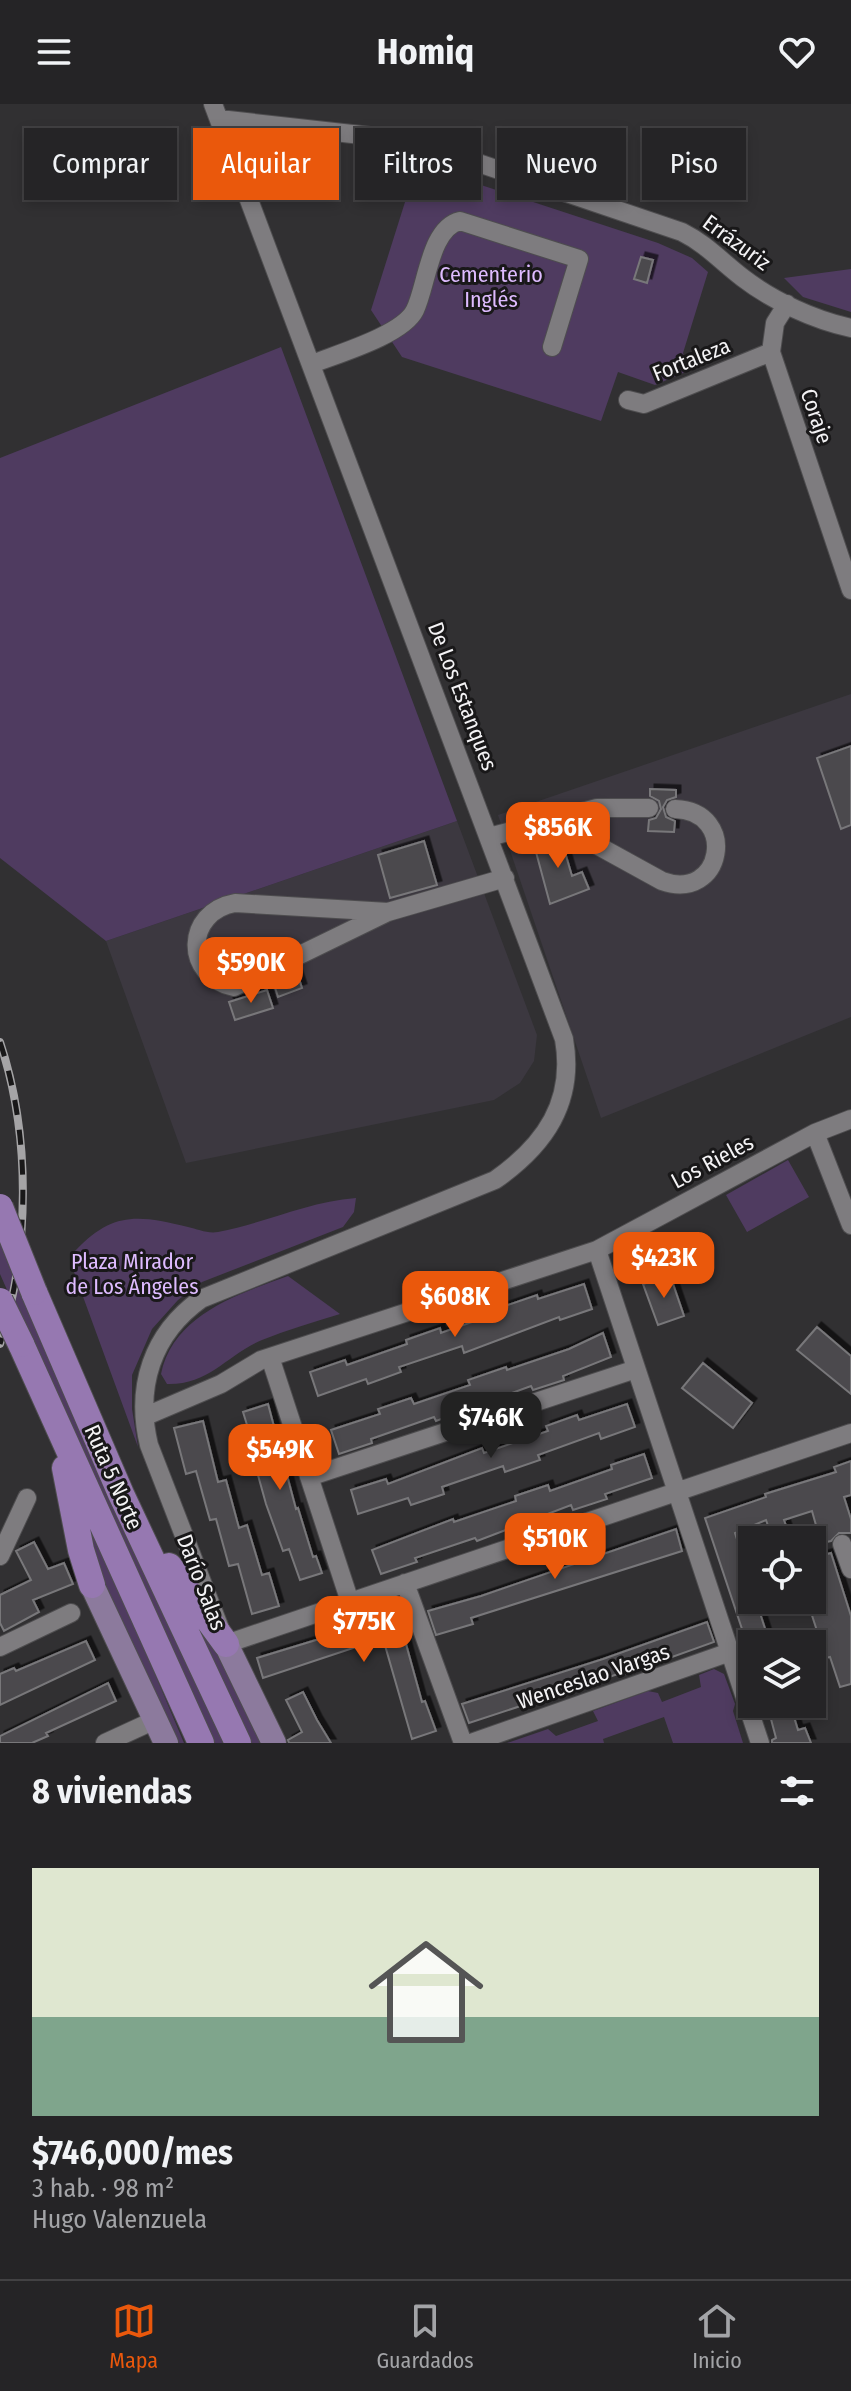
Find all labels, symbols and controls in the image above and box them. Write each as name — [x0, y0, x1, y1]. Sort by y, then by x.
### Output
icon: menu — [32, 30, 76, 74]
text: Homiq — [377, 30, 474, 74]
icon: heart — [775, 30, 819, 74]
chip: Comprar — [24, 128, 177, 200]
chip: Alquilar — [193, 128, 339, 200]
chip: Filtros — [355, 128, 481, 200]
chip: Nuevo — [497, 128, 626, 200]
chip: Piso — [642, 128, 746, 200]
street label: Errázuriz — [697, 209, 776, 276]
park label: Cementerio Inglés — [439, 261, 543, 313]
street label: Fortaleza — [648, 332, 734, 387]
street label: Coraje — [795, 385, 838, 447]
street label: De Los Estanques — [422, 618, 503, 774]
pin: $856K — [502, 802, 614, 870]
text: $856K — [524, 812, 592, 843]
pin: $590K — [195, 937, 307, 1005]
text: $590K — [217, 947, 285, 978]
street label: Los Rieles — [666, 1128, 758, 1194]
pin: $423K — [608, 1232, 720, 1300]
text: $423K — [631, 1242, 697, 1273]
park label: Plaza Mirador de Los Ángeles — [65, 1248, 199, 1300]
pin: $608K — [399, 1271, 511, 1339]
text: $608K — [420, 1281, 490, 1312]
pin: $746K — [435, 1392, 547, 1460]
text: $746K — [459, 1402, 523, 1433]
street label: Ruta 5 Norte — [78, 1421, 149, 1534]
pin: $549K — [224, 1424, 336, 1492]
text: $549K — [246, 1434, 314, 1465]
pin: $510K — [499, 1513, 611, 1581]
text: $510K — [523, 1523, 587, 1554]
map controls — [738, 1526, 826, 1718]
button: locate — [738, 1526, 826, 1614]
street label: Darío Salas — [171, 1530, 232, 1634]
pin: $775K — [308, 1596, 420, 1664]
text: $775K — [333, 1606, 395, 1637]
button: layers — [738, 1630, 826, 1718]
street label: Wenceslao Vargas — [513, 1638, 673, 1715]
icon: filters — [775, 1769, 819, 1813]
text: 8 viviendas — [32, 1771, 192, 1812]
icon: home — [354, 1920, 498, 2064]
text: $746,000/mes — [32, 2132, 233, 2173]
text: 3 hab. · 98 m² — [32, 2173, 174, 2204]
text: Hugo Valenzuela — [32, 2204, 207, 2235]
tab: Mapa — [109, 2299, 158, 2374]
tab: Guardados — [376, 2299, 474, 2374]
tab: Inicio — [692, 2299, 742, 2374]

